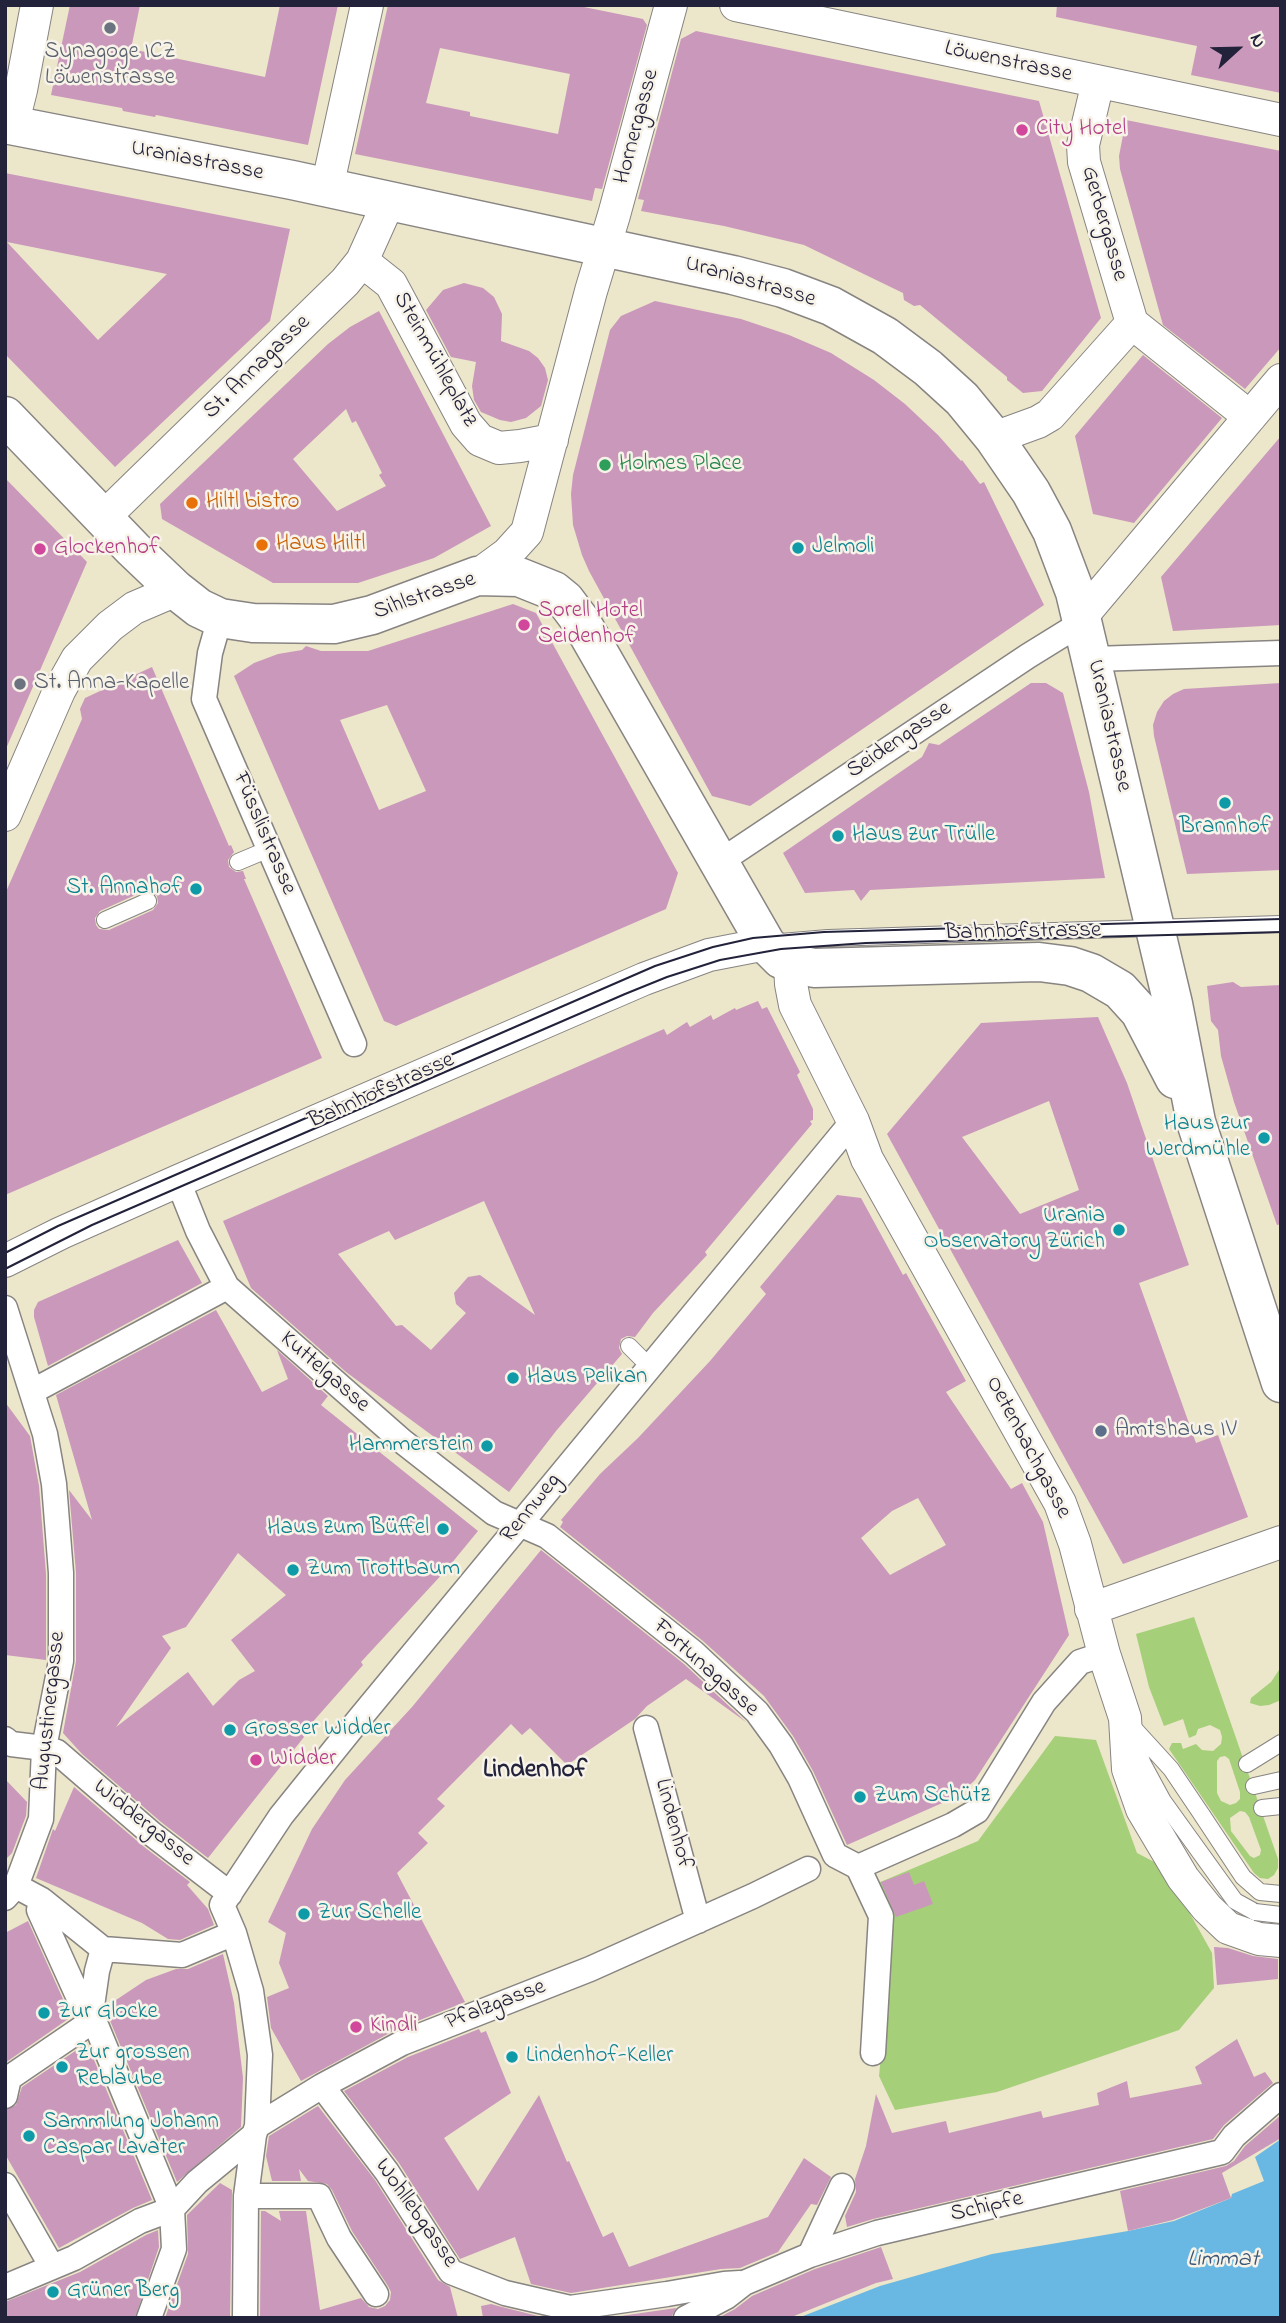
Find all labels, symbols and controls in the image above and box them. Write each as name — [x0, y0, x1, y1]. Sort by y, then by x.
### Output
north arrow — [1202, 14, 1272, 84]
marker: Synagoge ICZ Löwenstrasse — [102, 20, 118, 36]
text: N — [1242, 30, 1272, 52]
street label: Löwenstrasse — [942, 36, 1074, 90]
place label: Synagoge ICZ Löwenstrasse — [44, 39, 176, 93]
street label: Hornergasse — [609, 67, 667, 187]
place label: City Hotel — [1036, 116, 1126, 144]
marker: City Hotel — [1014, 122, 1030, 138]
street label: Uraniastrasse — [128, 136, 266, 188]
street label: Gerbergasse — [1073, 164, 1133, 284]
street label: Uraniastrasse — [681, 251, 819, 315]
street label: Steinmühleplatz — [386, 288, 482, 432]
street label: St. Annagasse — [199, 310, 317, 426]
place label: Holmes Place — [619, 451, 742, 479]
marker: Holmes Place — [597, 457, 613, 473]
place label: Hiltl bistro — [206, 489, 300, 517]
marker: Hiltl bistro — [184, 495, 200, 511]
place label: Haus Hiltl — [276, 531, 365, 559]
place label: Jelmoli — [812, 534, 875, 562]
place label: Glockenhof — [54, 535, 160, 563]
marker: Haus Hiltl — [254, 537, 270, 553]
marker: Jelmoli — [790, 540, 806, 556]
marker: Glockenhof — [32, 541, 48, 557]
street label: Sihlstrasse — [370, 567, 480, 627]
place label: Sorell Hotel Seidenhof — [538, 598, 643, 652]
marker: Sorell Hotel Seidenhof — [516, 617, 532, 633]
street label: Uraniastrasse — [1079, 657, 1137, 795]
place label: St. Anna-Kapelle — [34, 670, 189, 698]
marker: St. Anna-Kapelle — [12, 676, 28, 692]
street label: Seidengasse — [842, 696, 958, 786]
street label: Füsslistrasse — [225, 769, 301, 899]
marker: Brannhof — [1217, 795, 1233, 811]
place label: Brannhof — [1179, 814, 1271, 842]
place label: Haus zur Trülle — [852, 822, 995, 850]
marker: Haus zur Trülle — [830, 828, 846, 844]
place label: St. Annahof — [66, 875, 182, 903]
marker: St. Annahof — [188, 881, 204, 897]
street label: Bahnhofstrasse — [945, 918, 1101, 948]
street label: Bahnhofstrasse — [305, 1048, 459, 1136]
place label: Haus zur Werdmühle — [1146, 1111, 1250, 1165]
marker: Haus zur Werdmühle — [1256, 1130, 1272, 1146]
place label: Urania Observatory Zürich — [923, 1203, 1105, 1257]
marker: Urania Observatory Zürich — [1111, 1222, 1127, 1238]
street label: Kuttelgasse — [273, 1326, 375, 1420]
place label: Haus Pelikan — [527, 1364, 647, 1392]
marker: Haus Pelikan — [505, 1370, 521, 1386]
street label: Oetenbachgasse — [978, 1372, 1076, 1524]
place label: Amtshaus IV — [1115, 1417, 1237, 1445]
marker: Amtshaus IV — [1093, 1423, 1109, 1439]
place label: Hammerstein — [349, 1432, 473, 1460]
marker: Hammerstein — [479, 1438, 495, 1454]
street label: Rennweg — [496, 1469, 568, 1549]
place label: Haus zum Büffel — [267, 1515, 429, 1543]
marker: Haus zum Büffel — [435, 1521, 451, 1537]
place label: Zum Trottbaum — [307, 1556, 460, 1584]
marker: Zum Trottbaum — [285, 1562, 301, 1578]
street label: Fortunagasse — [646, 1614, 764, 1724]
street label: Augustinergasse — [29, 1630, 73, 1792]
place label: Grosser Widder — [244, 1716, 391, 1744]
marker: Grosser Widder — [222, 1722, 238, 1738]
place label: Widder — [270, 1746, 336, 1774]
marker: Widder — [248, 1752, 264, 1768]
district label: Lindenhof — [483, 1756, 587, 1788]
street label: Widdergasse — [87, 1775, 199, 1873]
street label: Lindenhof — [647, 1776, 697, 1872]
place label: Zum Schütz — [874, 1783, 990, 1811]
marker: Zum Schütz — [852, 1789, 868, 1805]
place label: Zur Schelle — [318, 1900, 421, 1928]
marker: Zur Schelle — [296, 1906, 312, 1922]
street label: Pfalzgasse — [442, 1974, 550, 2038]
place label: Zur Glocke — [58, 1999, 158, 2027]
marker: Zur Glocke — [36, 2005, 52, 2021]
place label: Kindli — [370, 2013, 418, 2041]
marker: Kindli — [348, 2019, 364, 2035]
place label: Zur grossen Reblaube — [76, 2040, 190, 2094]
place label: Lindenhof-Keller — [526, 2043, 673, 2071]
marker: Lindenhof-Keller — [504, 2049, 520, 2065]
marker: Zur grossen Reblaube — [54, 2059, 70, 2075]
place label: Sammlung Johann Caspar Lavater — [43, 2109, 219, 2163]
marker: Sammlung Johann Caspar Lavater — [21, 2128, 37, 2144]
street label: Wohllebgasse — [367, 2154, 463, 2274]
street label: Schipfe — [948, 2186, 1026, 2230]
water label: Limmat — [1187, 2247, 1259, 2275]
place label: Grüner Berg — [67, 2278, 179, 2306]
marker: Grüner Berg — [45, 2284, 61, 2300]

